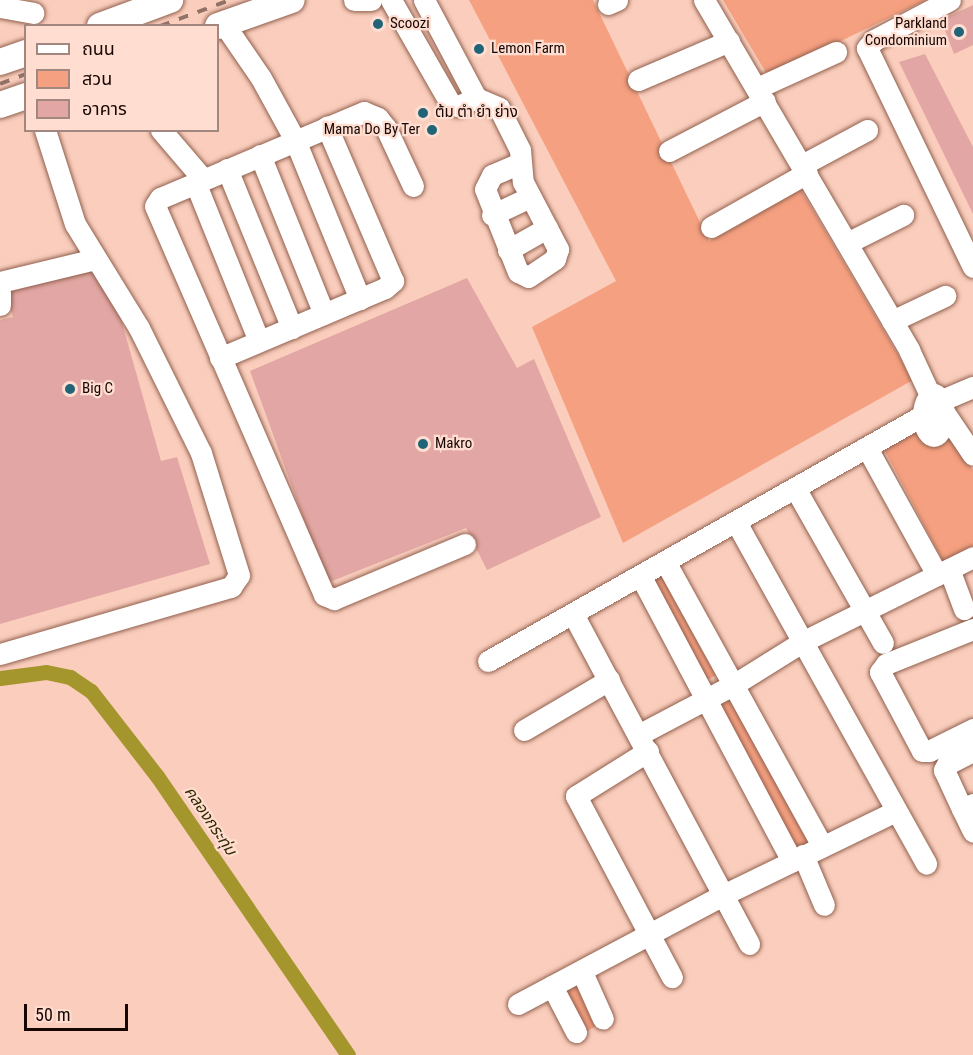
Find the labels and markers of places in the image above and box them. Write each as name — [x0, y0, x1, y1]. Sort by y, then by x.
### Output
place label: Parkland Condominium — [865, 14, 947, 49]
place label: Scoozi — [390, 15, 430, 33]
marker: Scoozi — [371, 17, 385, 31]
marker: Parkland Condominium — [952, 25, 966, 39]
place label: Lemon Farm — [491, 40, 565, 58]
marker: Lemon Farm — [472, 42, 486, 56]
place label: ต้ม ตำ ยำ ย่าง — [435, 104, 518, 122]
marker: ต้ม ตำ ยำ ย่าง — [416, 106, 430, 120]
place label: Mama Do By Ter — [323, 121, 420, 139]
marker: Mama Do By Ter — [425, 123, 439, 137]
place label: Big C — [82, 380, 113, 398]
marker: Big C — [63, 382, 77, 396]
place label: Makro — [435, 435, 472, 453]
marker: Makro — [416, 437, 430, 451]

